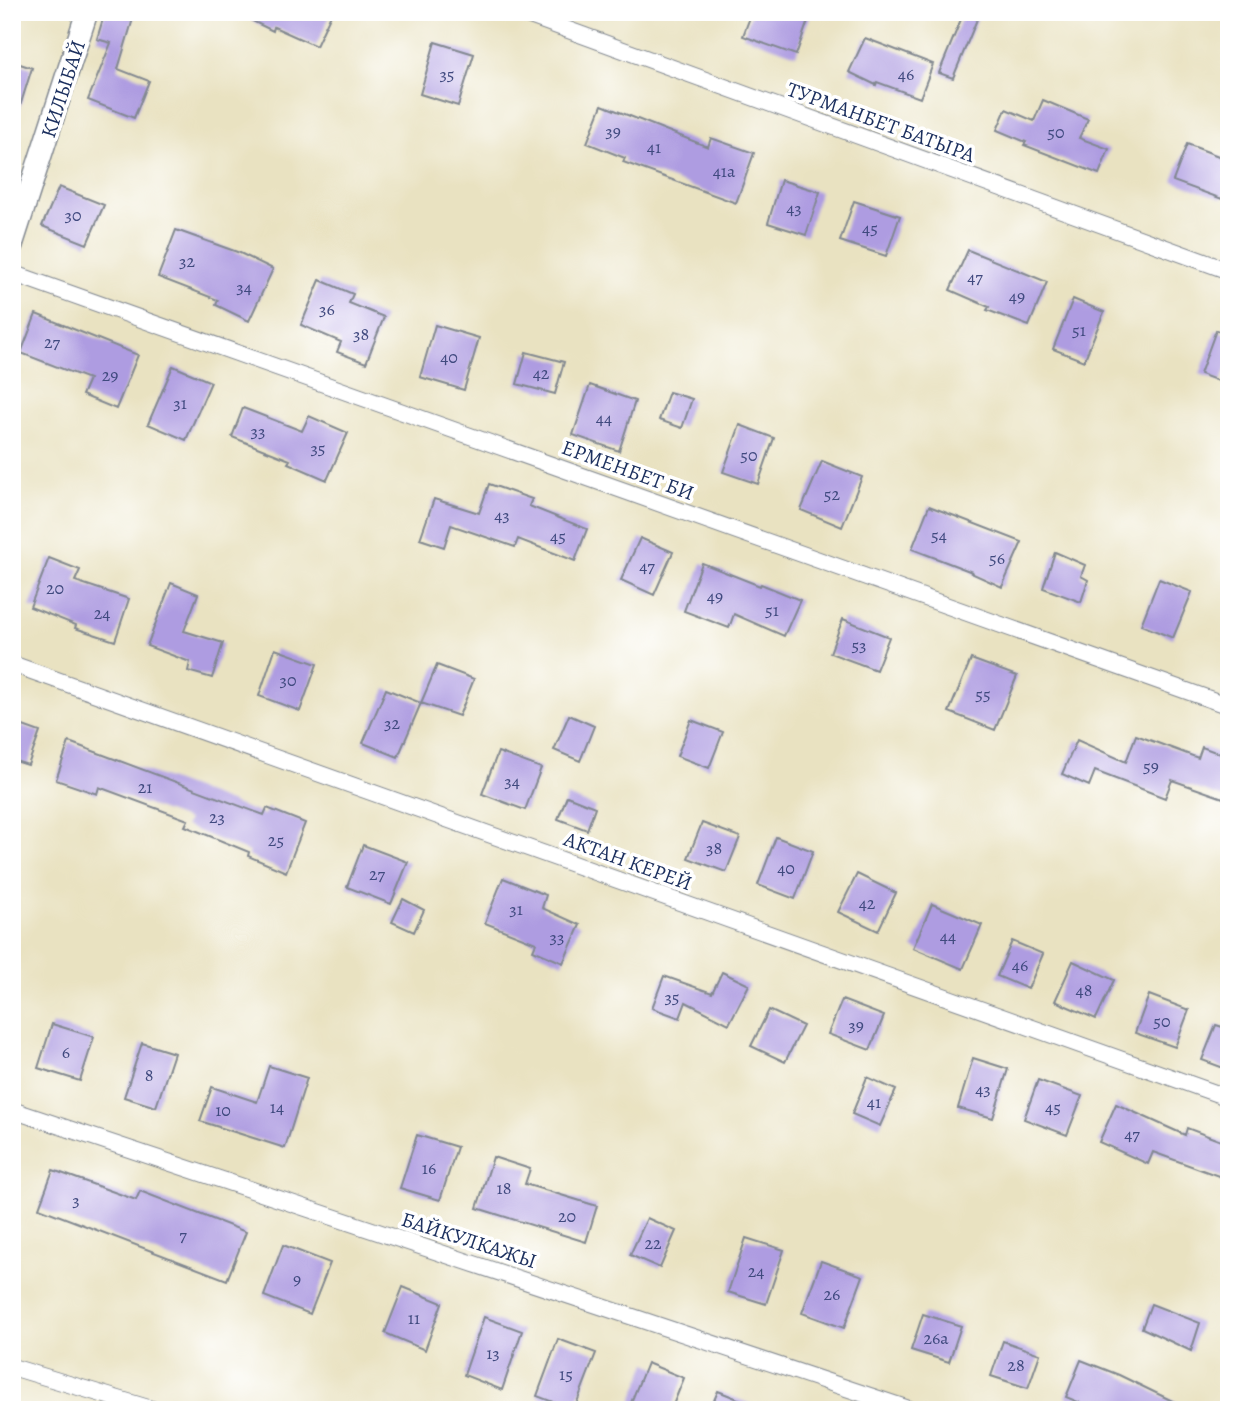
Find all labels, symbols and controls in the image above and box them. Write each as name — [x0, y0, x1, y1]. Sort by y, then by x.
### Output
street label: КИЛЫБАЙ — [34, 37, 92, 141]
house number: 35 — [439, 62, 455, 86]
house number: 46 — [898, 62, 914, 86]
street label: ТУРМАНБЕТ БАТЫРА — [783, 75, 980, 169]
house number: 39 — [605, 119, 621, 143]
house number: 50 — [1047, 120, 1065, 144]
house number: 41 — [647, 135, 661, 159]
house number: 41а — [713, 159, 736, 183]
house number: 43 — [786, 196, 802, 220]
house number: 30 — [64, 203, 82, 227]
house number: 45 — [862, 216, 878, 240]
house number: 32 — [179, 249, 195, 273]
house number: 47 — [967, 265, 983, 289]
house number: 34 — [236, 275, 252, 299]
house number: 49 — [1009, 284, 1025, 308]
house number: 36 — [319, 297, 335, 321]
house number: 51 — [1072, 318, 1086, 342]
house number: 38 — [353, 322, 369, 346]
house number: 27 — [44, 330, 60, 354]
house number: 40 — [440, 345, 458, 369]
house number: 42 — [533, 361, 550, 385]
house number: 29 — [102, 363, 118, 387]
house number: 31 — [173, 391, 187, 415]
house number: 44 — [596, 406, 612, 430]
house number: 33 — [251, 419, 265, 443]
street label: ЕРМЕНБЕТ БИ — [558, 433, 698, 507]
house number: 35 — [310, 436, 326, 460]
house number: 50 — [740, 443, 758, 467]
house number: 52 — [824, 482, 841, 506]
house number: 43 — [494, 503, 510, 527]
house number: 54 — [931, 523, 947, 547]
house number: 45 — [550, 524, 566, 548]
house number: 56 — [989, 546, 1005, 570]
house number: 47 — [639, 554, 655, 578]
house number: 20 — [46, 576, 64, 600]
house number: 49 — [707, 584, 723, 608]
house number: 51 — [765, 598, 779, 622]
house number: 24 — [94, 601, 110, 625]
house number: 53 — [851, 633, 867, 657]
house number: 30 — [279, 668, 297, 692]
house number: 55 — [975, 682, 991, 706]
house number: 32 — [384, 711, 400, 735]
house number: 59 — [1143, 754, 1159, 778]
house number: 34 — [504, 769, 520, 793]
house number: 21 — [138, 775, 152, 799]
house number: 23 — [209, 805, 225, 829]
street label: АКТАН КЕРЕЙ — [559, 825, 696, 897]
house number: 25 — [268, 828, 284, 852]
house number: 38 — [706, 836, 722, 860]
house number: 40 — [777, 856, 795, 880]
house number: 27 — [369, 862, 385, 886]
house number: 42 — [859, 891, 876, 915]
house number: 31 — [509, 897, 523, 921]
house number: 44 — [940, 924, 956, 948]
house number: 33 — [550, 925, 564, 949]
house number: 46 — [1012, 953, 1028, 977]
house number: 48 — [1076, 978, 1092, 1002]
house number: 35 — [664, 985, 680, 1009]
house number: 50 — [1153, 1009, 1171, 1033]
house number: 39 — [848, 1013, 864, 1037]
house number: 6 — [62, 1040, 70, 1064]
house number: 8 — [145, 1063, 153, 1087]
house number: 43 — [975, 1077, 991, 1101]
house number: 41 — [867, 1090, 881, 1114]
house number: 14 — [270, 1095, 284, 1119]
house number: 45 — [1045, 1095, 1061, 1119]
house number: 10 — [215, 1098, 231, 1122]
house number: 47 — [1124, 1122, 1140, 1146]
house number: 16 — [422, 1156, 436, 1180]
house number: 18 — [497, 1176, 511, 1200]
house number: 3 — [72, 1188, 80, 1212]
house number: 20 — [558, 1204, 576, 1228]
street label: БАЙКУЛКАЖЫ — [398, 1205, 540, 1275]
house number: 7 — [179, 1223, 187, 1247]
house number: 22 — [644, 1231, 662, 1255]
house number: 24 — [748, 1259, 764, 1283]
house number: 9 — [293, 1267, 301, 1291]
house number: 26 — [824, 1282, 840, 1306]
house number: 11 — [408, 1306, 420, 1330]
house number: 26а — [923, 1326, 949, 1350]
house number: 13 — [486, 1341, 500, 1365]
house number: 28 — [1007, 1353, 1025, 1377]
house number: 15 — [559, 1362, 573, 1386]

